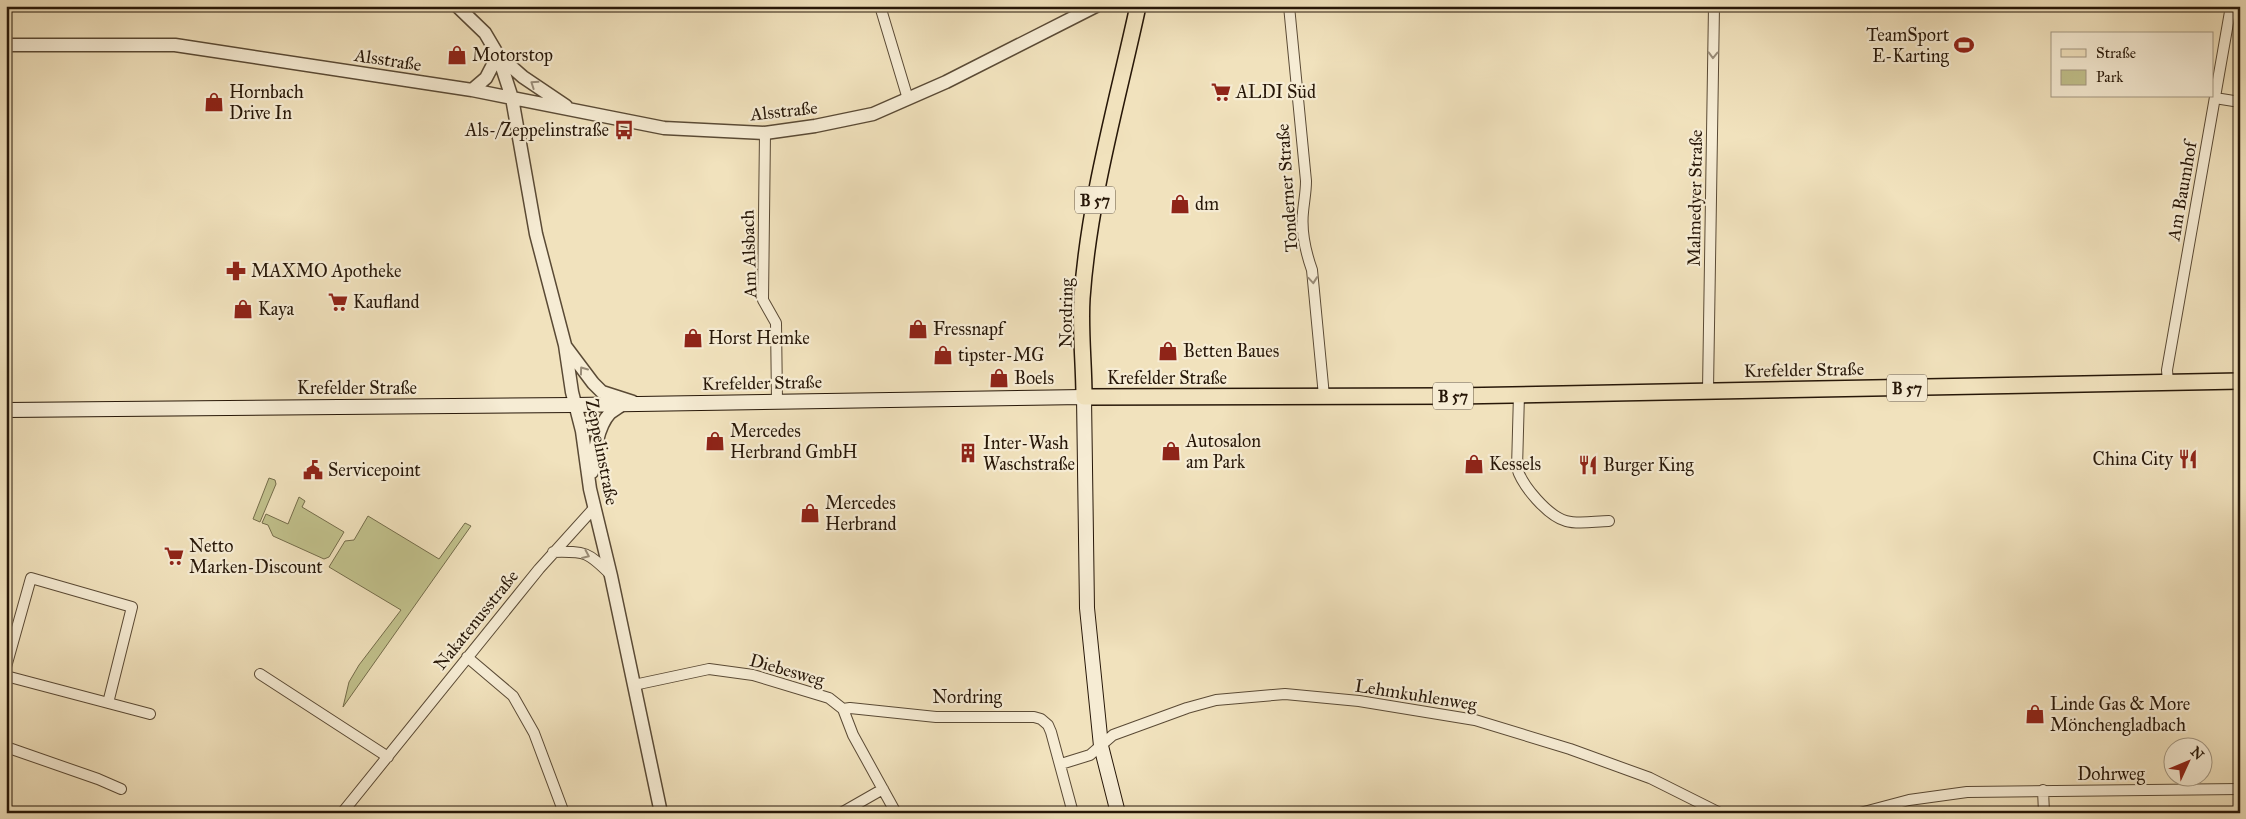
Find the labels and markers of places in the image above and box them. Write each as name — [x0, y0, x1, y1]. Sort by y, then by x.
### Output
place label: TeamSport E-Karting — [1866, 24, 1950, 68]
sports icon: TeamSport E-Karting — [1953, 34, 1975, 56]
shop icon: Motorstop — [446, 44, 468, 66]
place label: Motorstop — [472, 44, 553, 66]
place label: Hornbach Drive In — [229, 81, 304, 124]
supermarket icon: ALDI Süd — [1210, 81, 1232, 103]
place label: ALDI Süd — [1235, 81, 1316, 103]
shop icon: Hornbach Drive In — [203, 91, 225, 113]
place label: Als-/Zeppelinstraße — [464, 119, 609, 141]
bus stop icon: Als-/Zeppelinstraße — [613, 119, 635, 141]
shop icon: dm — [1169, 193, 1191, 215]
place label: dm — [1195, 193, 1219, 215]
pharmacy icon: MAXMO Apotheke — [225, 260, 247, 282]
place label: MAXMO Apotheke — [251, 260, 401, 282]
supermarket icon: Kaufland — [327, 291, 349, 313]
place label: Kaufland — [353, 291, 420, 313]
shop icon: Kaya — [232, 298, 254, 320]
place label: Kaya — [258, 298, 295, 320]
shop icon: Fressnapf — [907, 318, 929, 340]
place label: Fressnapf — [933, 318, 1007, 340]
shop icon: Horst Hemke — [682, 327, 704, 349]
place label: Horst Hemke — [708, 327, 810, 349]
shop icon: Betten Baues — [1157, 340, 1179, 362]
place label: Betten Baues — [1183, 340, 1279, 362]
shop icon: tipster-MG — [932, 344, 954, 366]
place label: tipster-MG — [958, 344, 1044, 366]
shop icon: Boels — [988, 367, 1010, 389]
place label: Boels — [1014, 367, 1054, 389]
place label: Mercedes Herbrand GmbH — [730, 420, 858, 463]
shop icon: Mercedes Herbrand GmbH — [704, 430, 726, 452]
place label: Autosalon am Park — [1185, 430, 1261, 473]
place label: Inter-Wash Waschstraße — [983, 432, 1075, 475]
shop icon: Autosalon am Park — [1160, 440, 1182, 462]
building icon: Inter-Wash Waschstraße — [957, 442, 979, 464]
place label: China City — [2093, 448, 2174, 470]
restaurant icon: China City — [2177, 448, 2199, 470]
shop icon: Kessels — [1463, 453, 1485, 475]
place label: Kessels — [1489, 453, 1541, 475]
restaurant icon: Burger King — [1577, 454, 1599, 476]
place label: Burger King — [1603, 454, 1694, 477]
public building icon: Servicepoint — [302, 459, 324, 481]
place label: Servicepoint — [328, 459, 421, 481]
place label: Mercedes Herbrand — [825, 492, 896, 535]
shop icon: Mercedes Herbrand — [799, 502, 821, 524]
place label: Netto Marken-Discount — [189, 535, 323, 578]
supermarket icon: Netto Marken-Discount — [163, 545, 185, 567]
place label: Linde Gas & More Mönchengladbach — [2050, 693, 2190, 737]
shop icon: Linde Gas & More Mönchengladbach — [2024, 703, 2046, 725]

